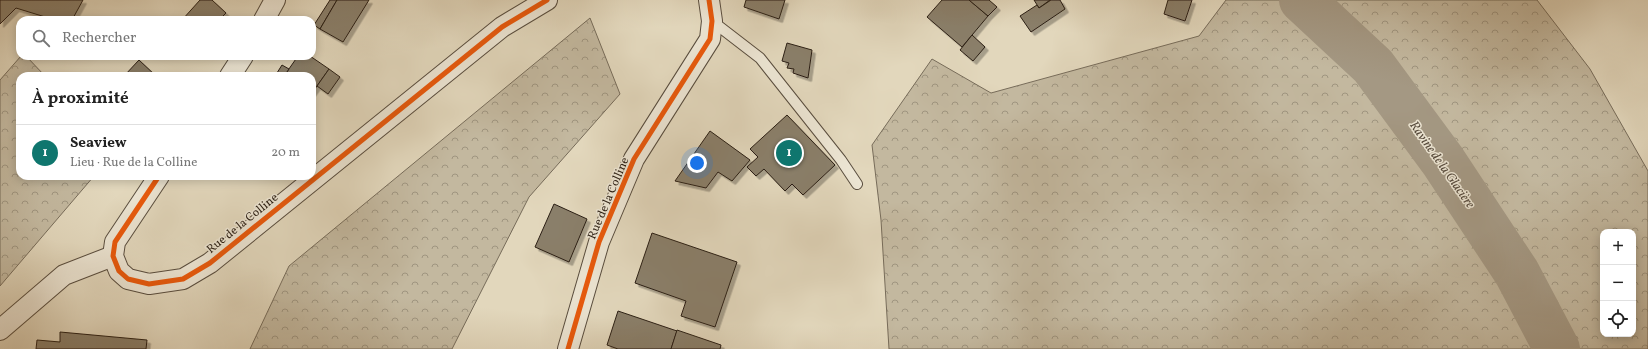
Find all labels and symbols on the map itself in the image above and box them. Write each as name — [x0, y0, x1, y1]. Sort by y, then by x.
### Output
water label: Ravine de la Glacière — [1405, 118, 1478, 213]
pin: 1 — [776, 138, 802, 168]
your location — [687, 153, 707, 173]
street label: Rue de la Colline — [584, 155, 634, 242]
street label: Rue de la Colline — [204, 190, 282, 258]

